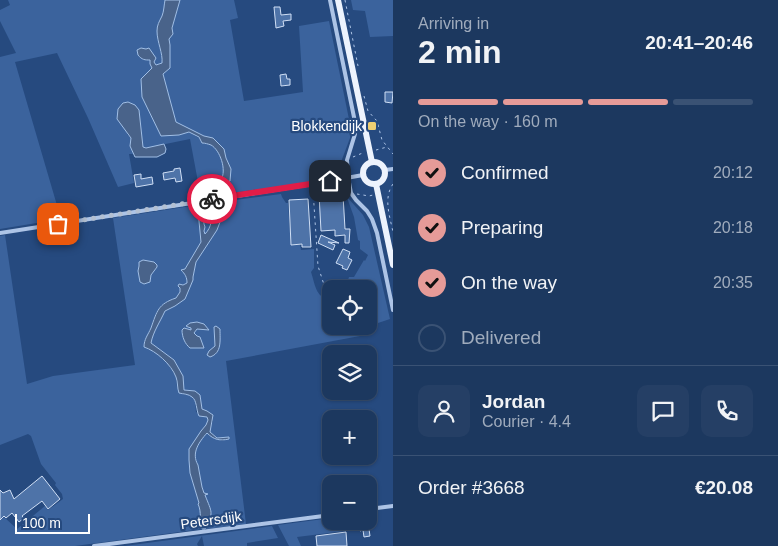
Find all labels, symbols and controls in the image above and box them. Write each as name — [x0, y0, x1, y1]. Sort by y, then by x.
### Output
text: Arriving in — [418, 15, 489, 32]
text: 20:41–20:46 — [645, 32, 753, 53]
text: 2 min — [418, 34, 502, 70]
text: On the way · 160 m — [418, 113, 558, 130]
place label: Blokkendijk — [291, 118, 363, 134]
marker: Blokkendijk — [366, 120, 378, 132]
icon: check — [418, 159, 446, 187]
pin — [309, 160, 351, 202]
text: Confirmed — [461, 162, 549, 183]
text: 20:12 — [713, 164, 753, 181]
icon: home — [316, 167, 344, 195]
courier — [187, 174, 237, 224]
icon: bike — [198, 185, 226, 213]
pin — [37, 203, 79, 245]
icon: bag — [44, 210, 72, 238]
icon: check — [418, 214, 446, 242]
text: Preparing — [461, 217, 543, 238]
text: 20:18 — [713, 219, 753, 236]
icon: check — [418, 269, 446, 297]
text: On the way — [461, 272, 557, 293]
text: 20:35 — [713, 274, 753, 291]
map controls — [322, 280, 377, 530]
button: locate — [322, 280, 377, 335]
text: Delivered — [461, 327, 541, 348]
button: layers — [322, 345, 377, 400]
button: person — [418, 385, 470, 437]
button: chat — [637, 385, 689, 437]
button: phone — [701, 385, 753, 437]
text: Jordan — [482, 391, 545, 412]
button: + — [322, 410, 377, 465]
text: Courier · 4.4 — [482, 413, 571, 430]
button: − — [322, 475, 377, 530]
text: Order #3668 — [418, 477, 525, 498]
text: €20.08 — [695, 477, 753, 498]
street label: Petersdijk — [179, 508, 244, 532]
scale bar — [15, 511, 90, 534]
text: 100 m — [22, 515, 61, 531]

